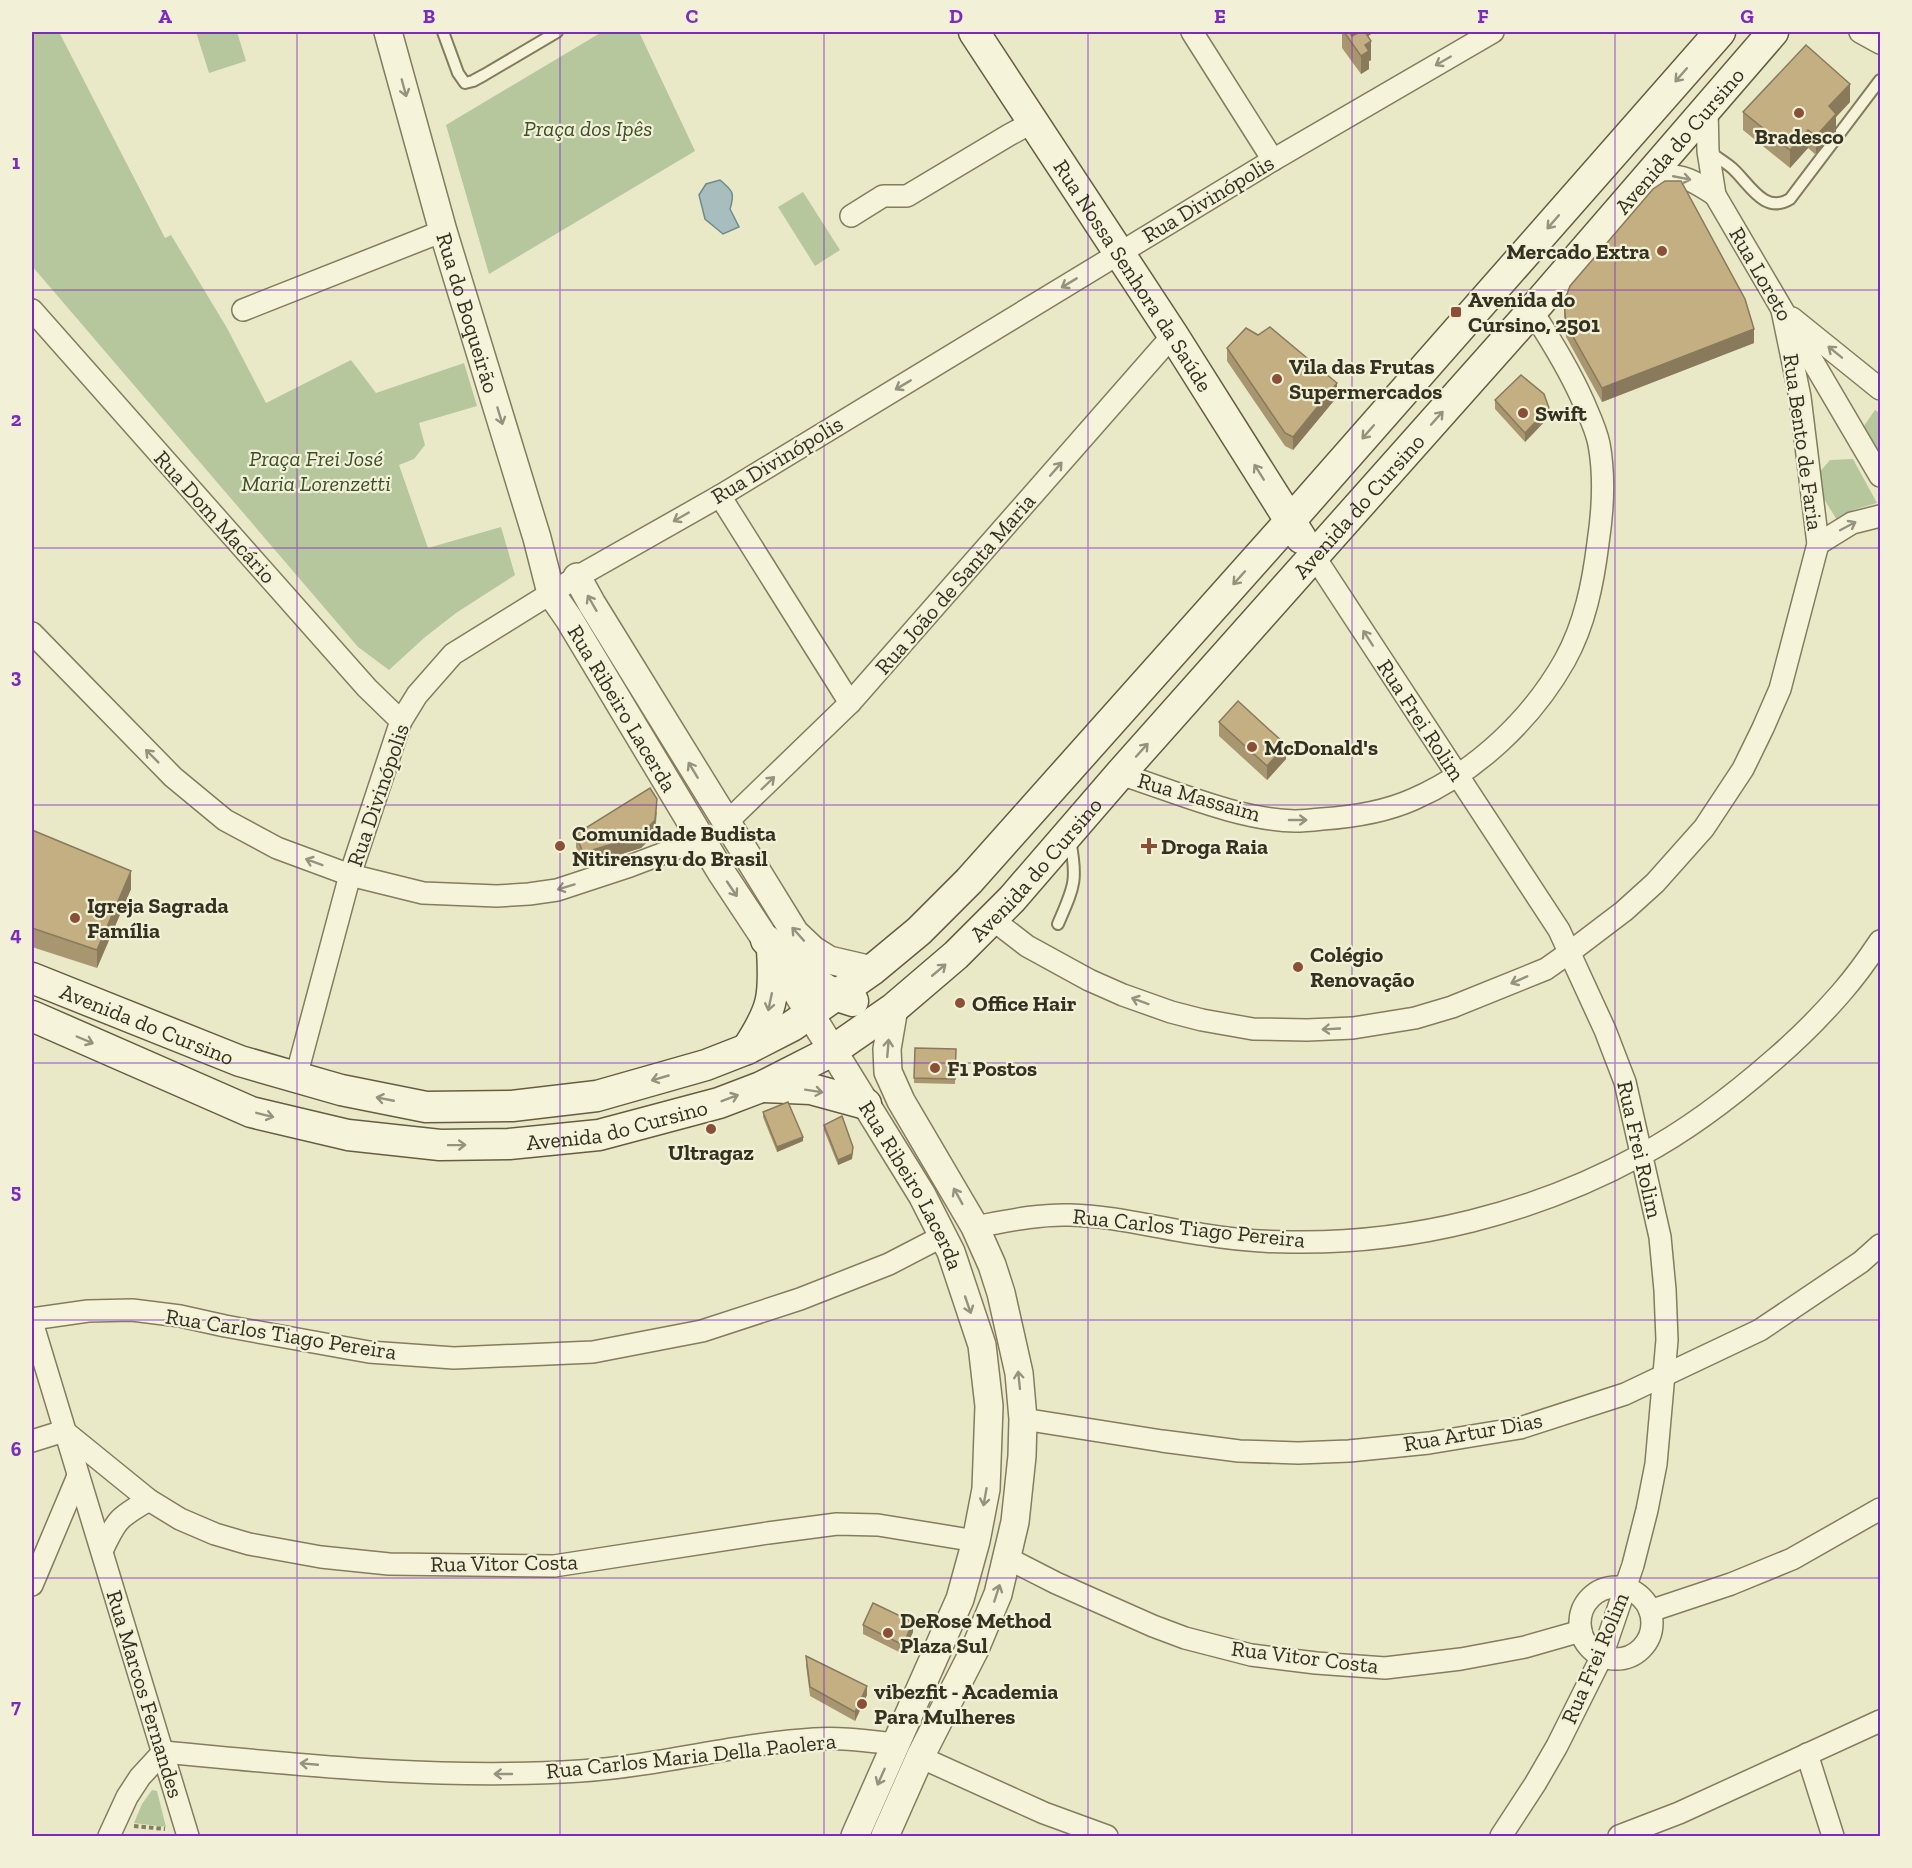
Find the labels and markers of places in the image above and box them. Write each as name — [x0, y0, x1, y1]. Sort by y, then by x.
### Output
marker: Bradesco — [1792, 106, 1806, 120]
place label: Bradesco — [1754, 123, 1844, 150]
place label: Mercado Extra — [1506, 238, 1650, 265]
marker: Mercado Extra — [1655, 244, 1669, 258]
place label: Avenida do Cursino, 2501 — [1468, 286, 1600, 338]
marker: Avenida do Cursino, 2501 — [1449, 305, 1463, 319]
place label: Vila das Frutas Supermercados — [1289, 353, 1442, 405]
marker: Vila das Frutas Supermercados — [1270, 372, 1284, 386]
place label: Swift — [1535, 400, 1587, 427]
marker: Swift — [1516, 406, 1530, 420]
place label: McDonald's — [1264, 734, 1378, 761]
marker: McDonald's — [1245, 740, 1259, 754]
place label: Comunidade Budista Nitirensyu do Brasil — [572, 820, 776, 872]
place label: Droga Raia — [1161, 833, 1268, 860]
marker: Comunidade Budista Nitirensyu do Brasil — [553, 839, 567, 853]
marker: Droga Raia — [1142, 839, 1156, 853]
place label: Igreja Sagrada Família — [87, 892, 229, 944]
marker: Igreja Sagrada Família — [68, 911, 82, 925]
place label: Colégio Renovação — [1310, 941, 1415, 993]
marker: Colégio Renovação — [1291, 960, 1305, 974]
place label: Office Hair — [972, 990, 1077, 1017]
marker: Office Hair — [953, 996, 967, 1010]
place label: F1 Postos — [947, 1055, 1037, 1082]
marker: F1 Postos — [928, 1061, 942, 1075]
marker: Ultragaz — [704, 1122, 718, 1136]
place label: Ultragaz — [668, 1139, 754, 1166]
place label: DeRose Method Plaza Sul — [900, 1607, 1052, 1659]
marker: DeRose Method Plaza Sul — [881, 1626, 895, 1640]
place label: vibezfit - Academia Para Mulheres — [874, 1678, 1058, 1730]
marker: vibezfit - Academia Para Mulheres — [855, 1697, 869, 1711]

